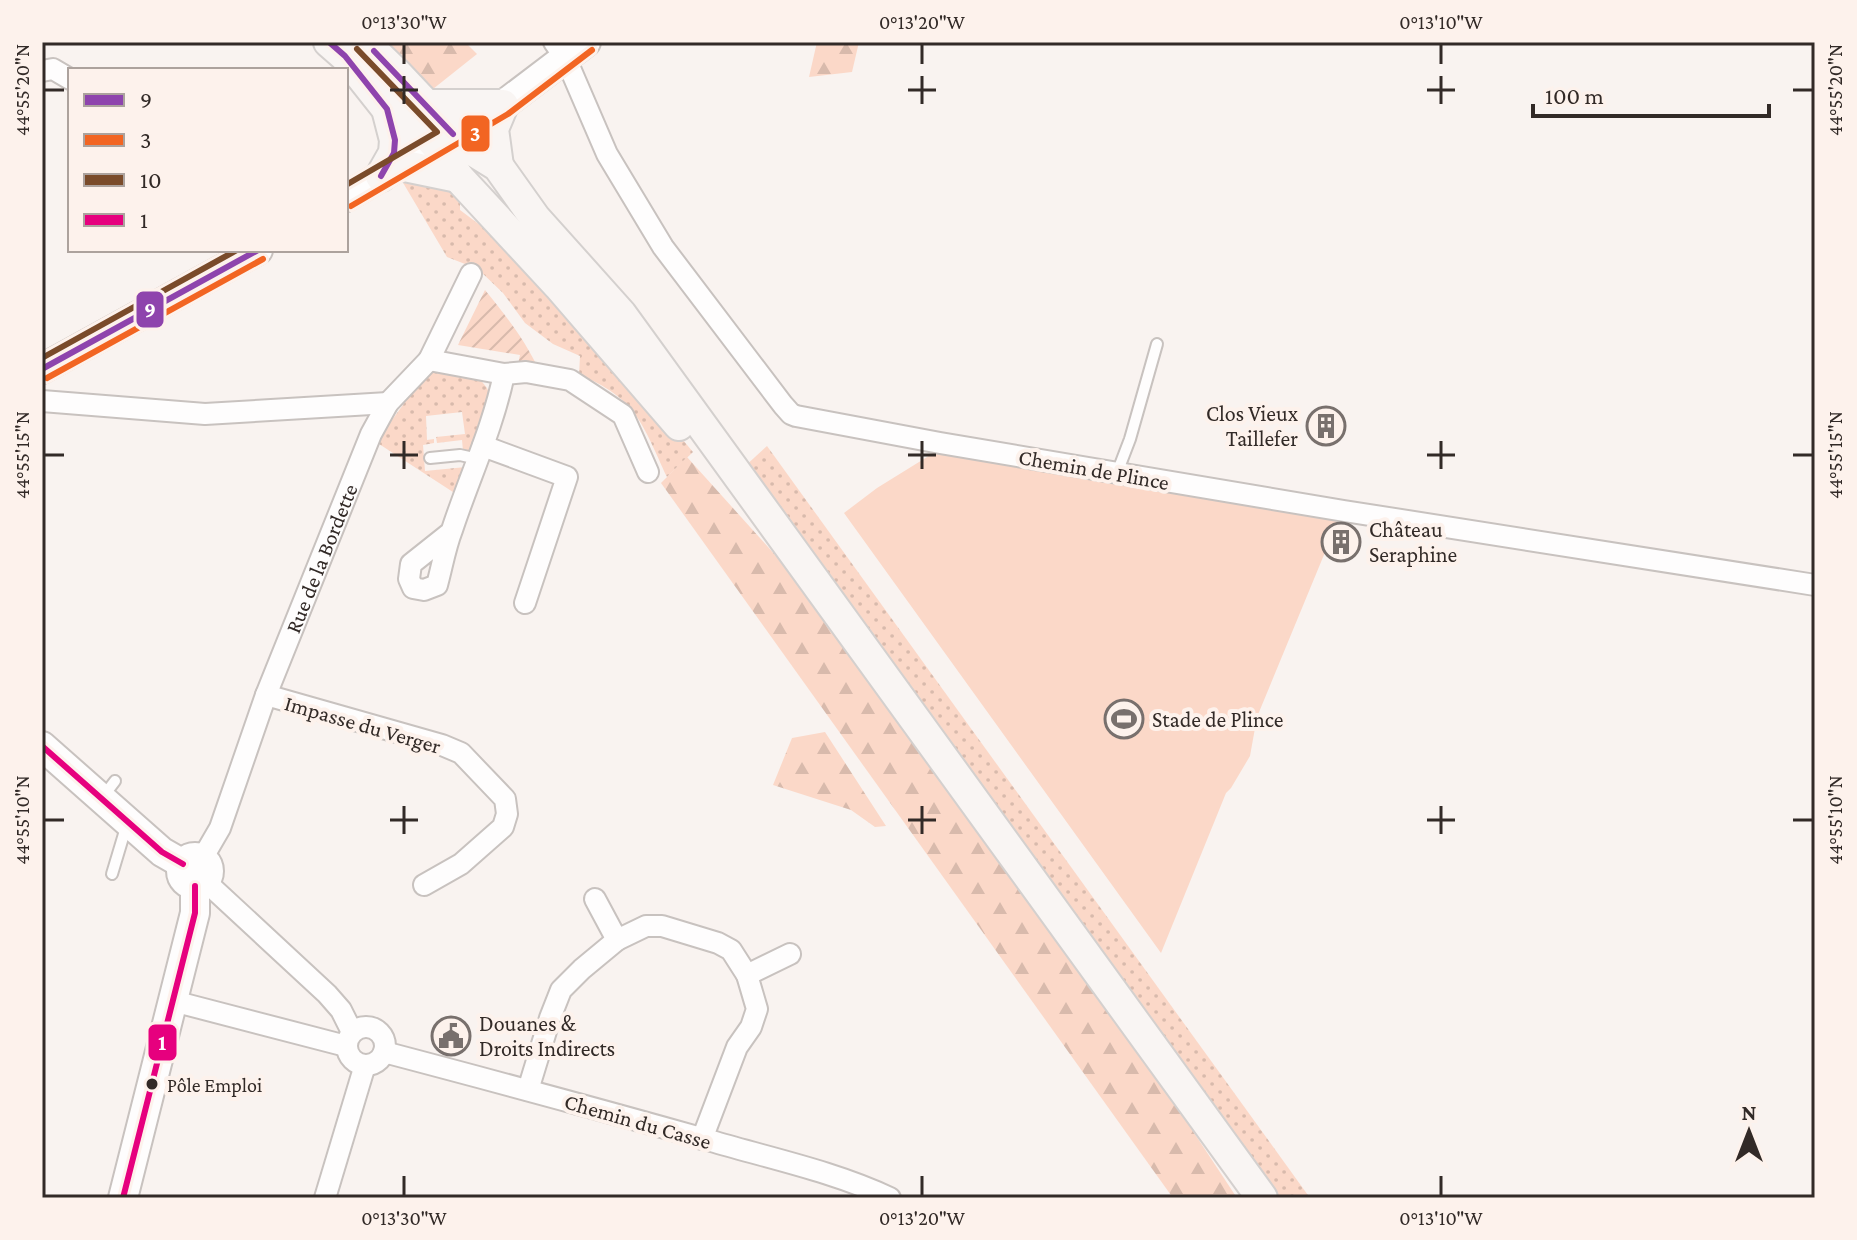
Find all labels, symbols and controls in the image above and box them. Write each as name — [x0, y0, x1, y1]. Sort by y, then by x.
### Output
text: 0°13'30"W — [361, 11, 447, 33]
text: 0°13'20"W — [879, 11, 966, 33]
text: 0°13'10"W — [1399, 11, 1483, 33]
text: 44°55'20"N — [11, 44, 33, 136]
text: 44°55'20"N — [1824, 44, 1846, 136]
legend — [68, 68, 348, 252]
scale bar — [1533, 68, 1769, 118]
text: 100 m — [1545, 82, 1604, 109]
text: 9 — [140, 86, 152, 113]
line badge: 3 — [460, 114, 491, 153]
text: 3 — [470, 121, 480, 146]
text: 3 — [140, 126, 151, 153]
text: 10 — [140, 166, 162, 193]
text: 1 — [140, 206, 148, 233]
line badge: 9 — [135, 290, 165, 329]
text: 9 — [144, 297, 156, 322]
place label: Clos Vieux Taillefer — [1206, 401, 1298, 451]
building icon: Clos Vieux Taillefer — [1305, 405, 1347, 447]
text: 44°55'15"N — [11, 411, 33, 499]
text: 44°55'15"N — [1824, 411, 1846, 499]
street label: Chemin de Plince — [1017, 444, 1171, 495]
street label: Rue de la Bordette — [280, 480, 363, 637]
place label: Château Seraphine — [1369, 517, 1457, 567]
building icon: Château Seraphine — [1320, 521, 1362, 563]
street label: Impasse du Verger — [282, 690, 444, 759]
sports icon: Stade de Plince — [1103, 698, 1145, 740]
place label: Stade de Plince — [1152, 707, 1283, 732]
text: 44°55'10"N — [11, 775, 33, 865]
text: 44°55'10"N — [1824, 775, 1846, 865]
place label: Douanes & Droits Indirects — [479, 1011, 615, 1061]
public building icon: Douanes & Droits Indirects — [430, 1015, 472, 1057]
line badge: 1 — [147, 1023, 178, 1062]
text: 1 — [158, 1030, 166, 1055]
place label: Pôle Emploi — [167, 1074, 262, 1097]
marker: Pôle Emploi — [144, 1076, 160, 1092]
street label: Chemin du Casse — [562, 1089, 714, 1154]
north arrow — [1709, 1092, 1789, 1172]
text: N — [1742, 1100, 1757, 1125]
text: 0°13'30"W — [361, 1207, 447, 1229]
text: 0°13'20"W — [879, 1207, 966, 1229]
text: 0°13'10"W — [1399, 1207, 1483, 1229]

